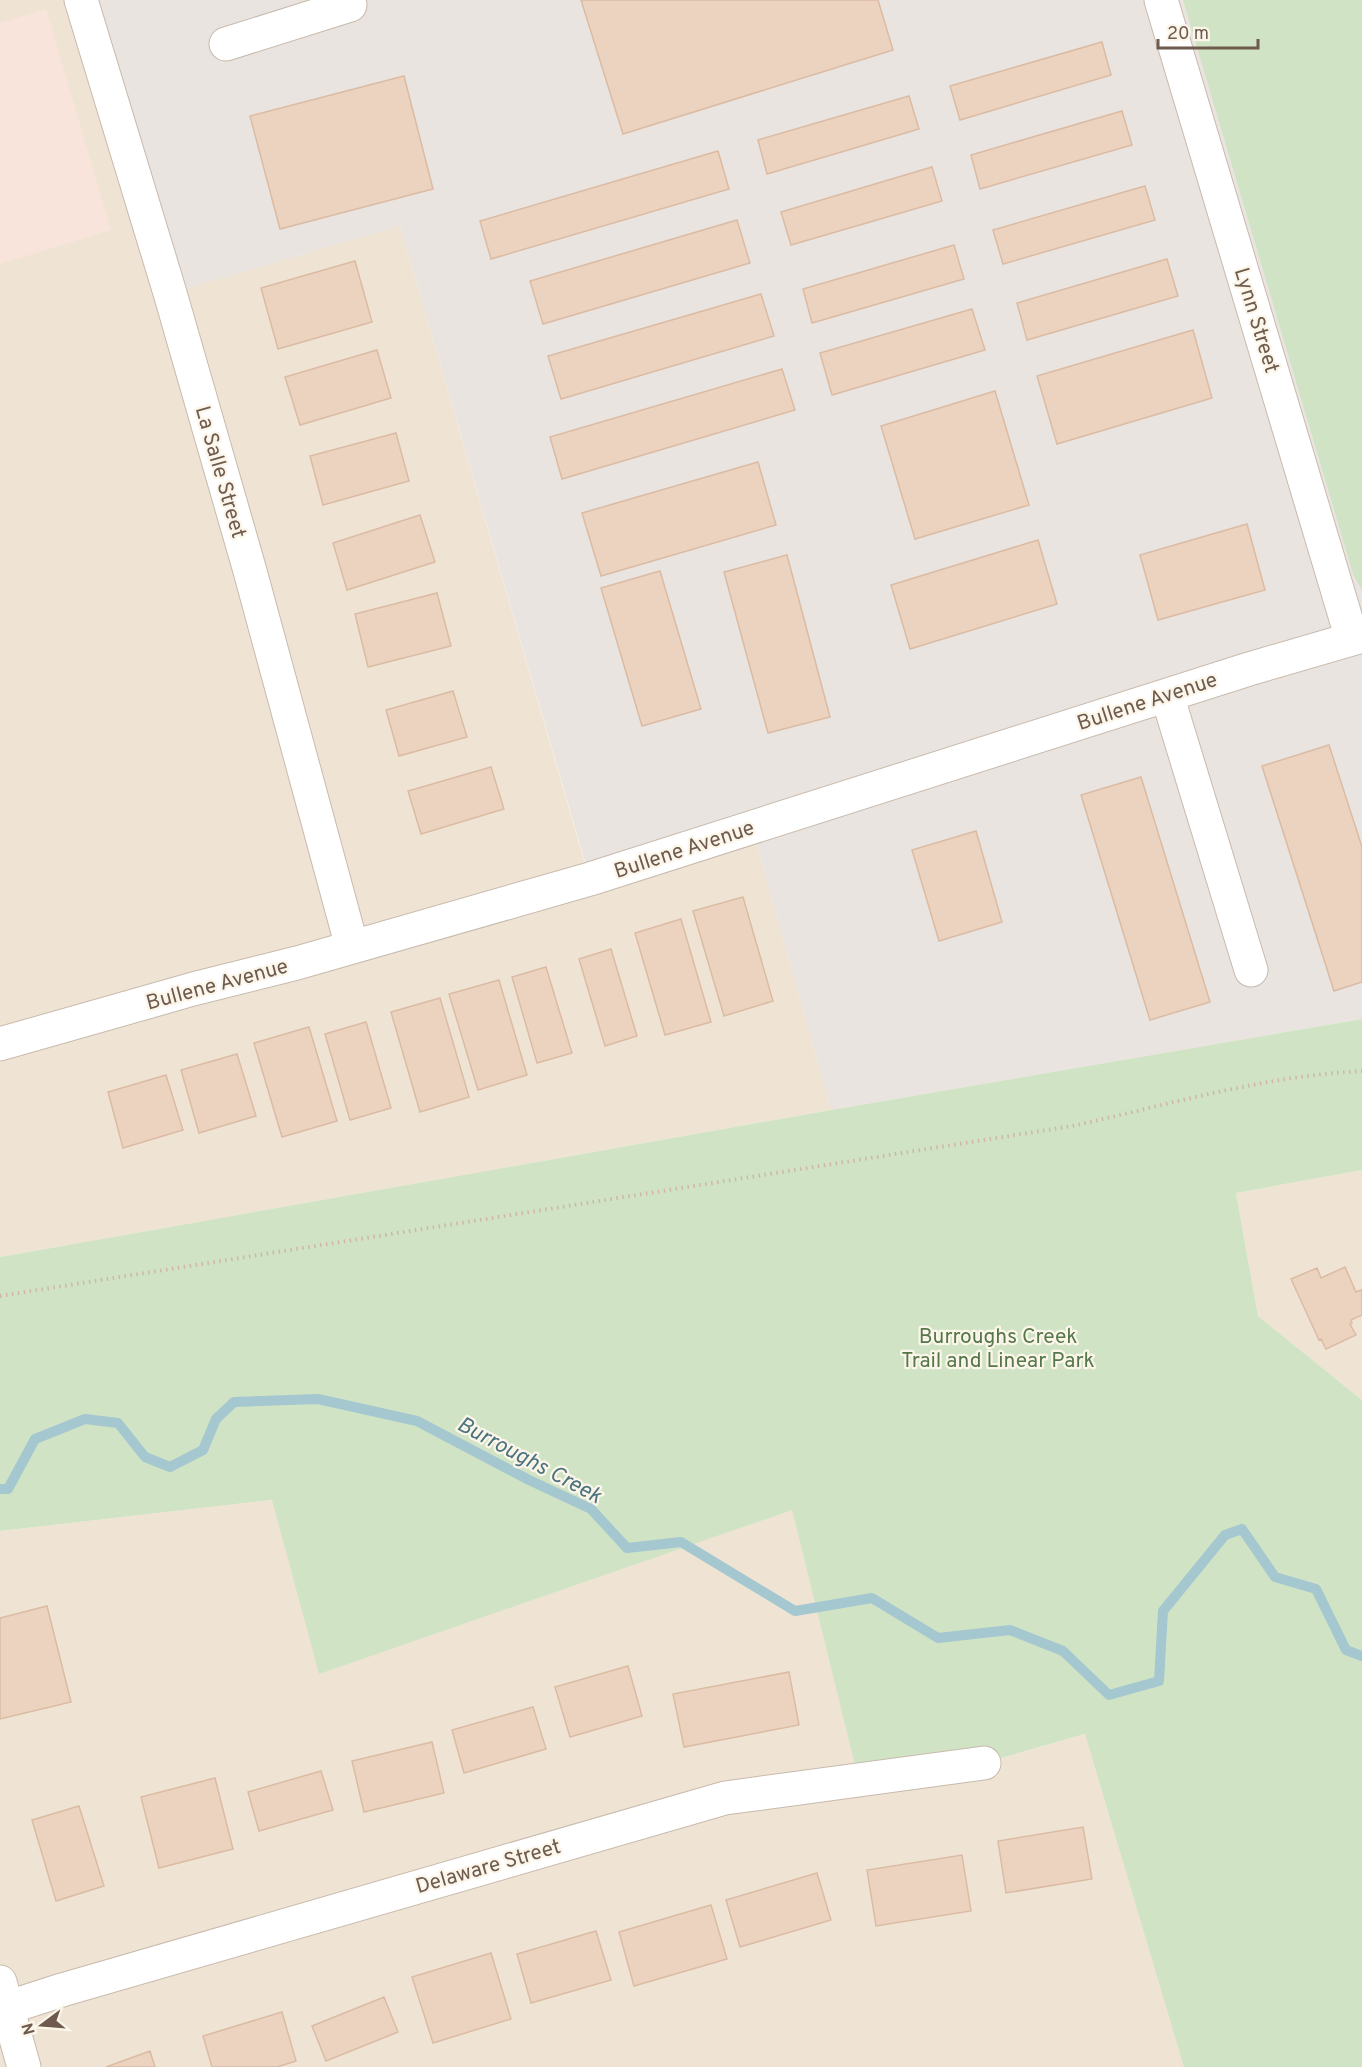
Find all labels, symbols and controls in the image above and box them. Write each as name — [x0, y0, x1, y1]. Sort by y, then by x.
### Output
scale bar — [1158, 12, 1258, 50]
text: 20 m — [1167, 23, 1209, 46]
street label: Lynn Street — [1227, 264, 1284, 376]
street label: La Salle Street — [188, 403, 251, 542]
street label: Bullene Avenue — [1074, 667, 1221, 738]
street label: Bullene Avenue — [611, 815, 758, 886]
street label: Bullene Avenue — [143, 954, 291, 1017]
park label: Burroughs Creek Trail and Linear Park — [901, 1324, 1095, 1375]
water label: Burroughs Creek — [452, 1412, 607, 1511]
street label: Delaware Street — [413, 1834, 564, 1901]
north arrow — [12, 1995, 72, 2055]
text: N — [18, 2020, 41, 2037]

